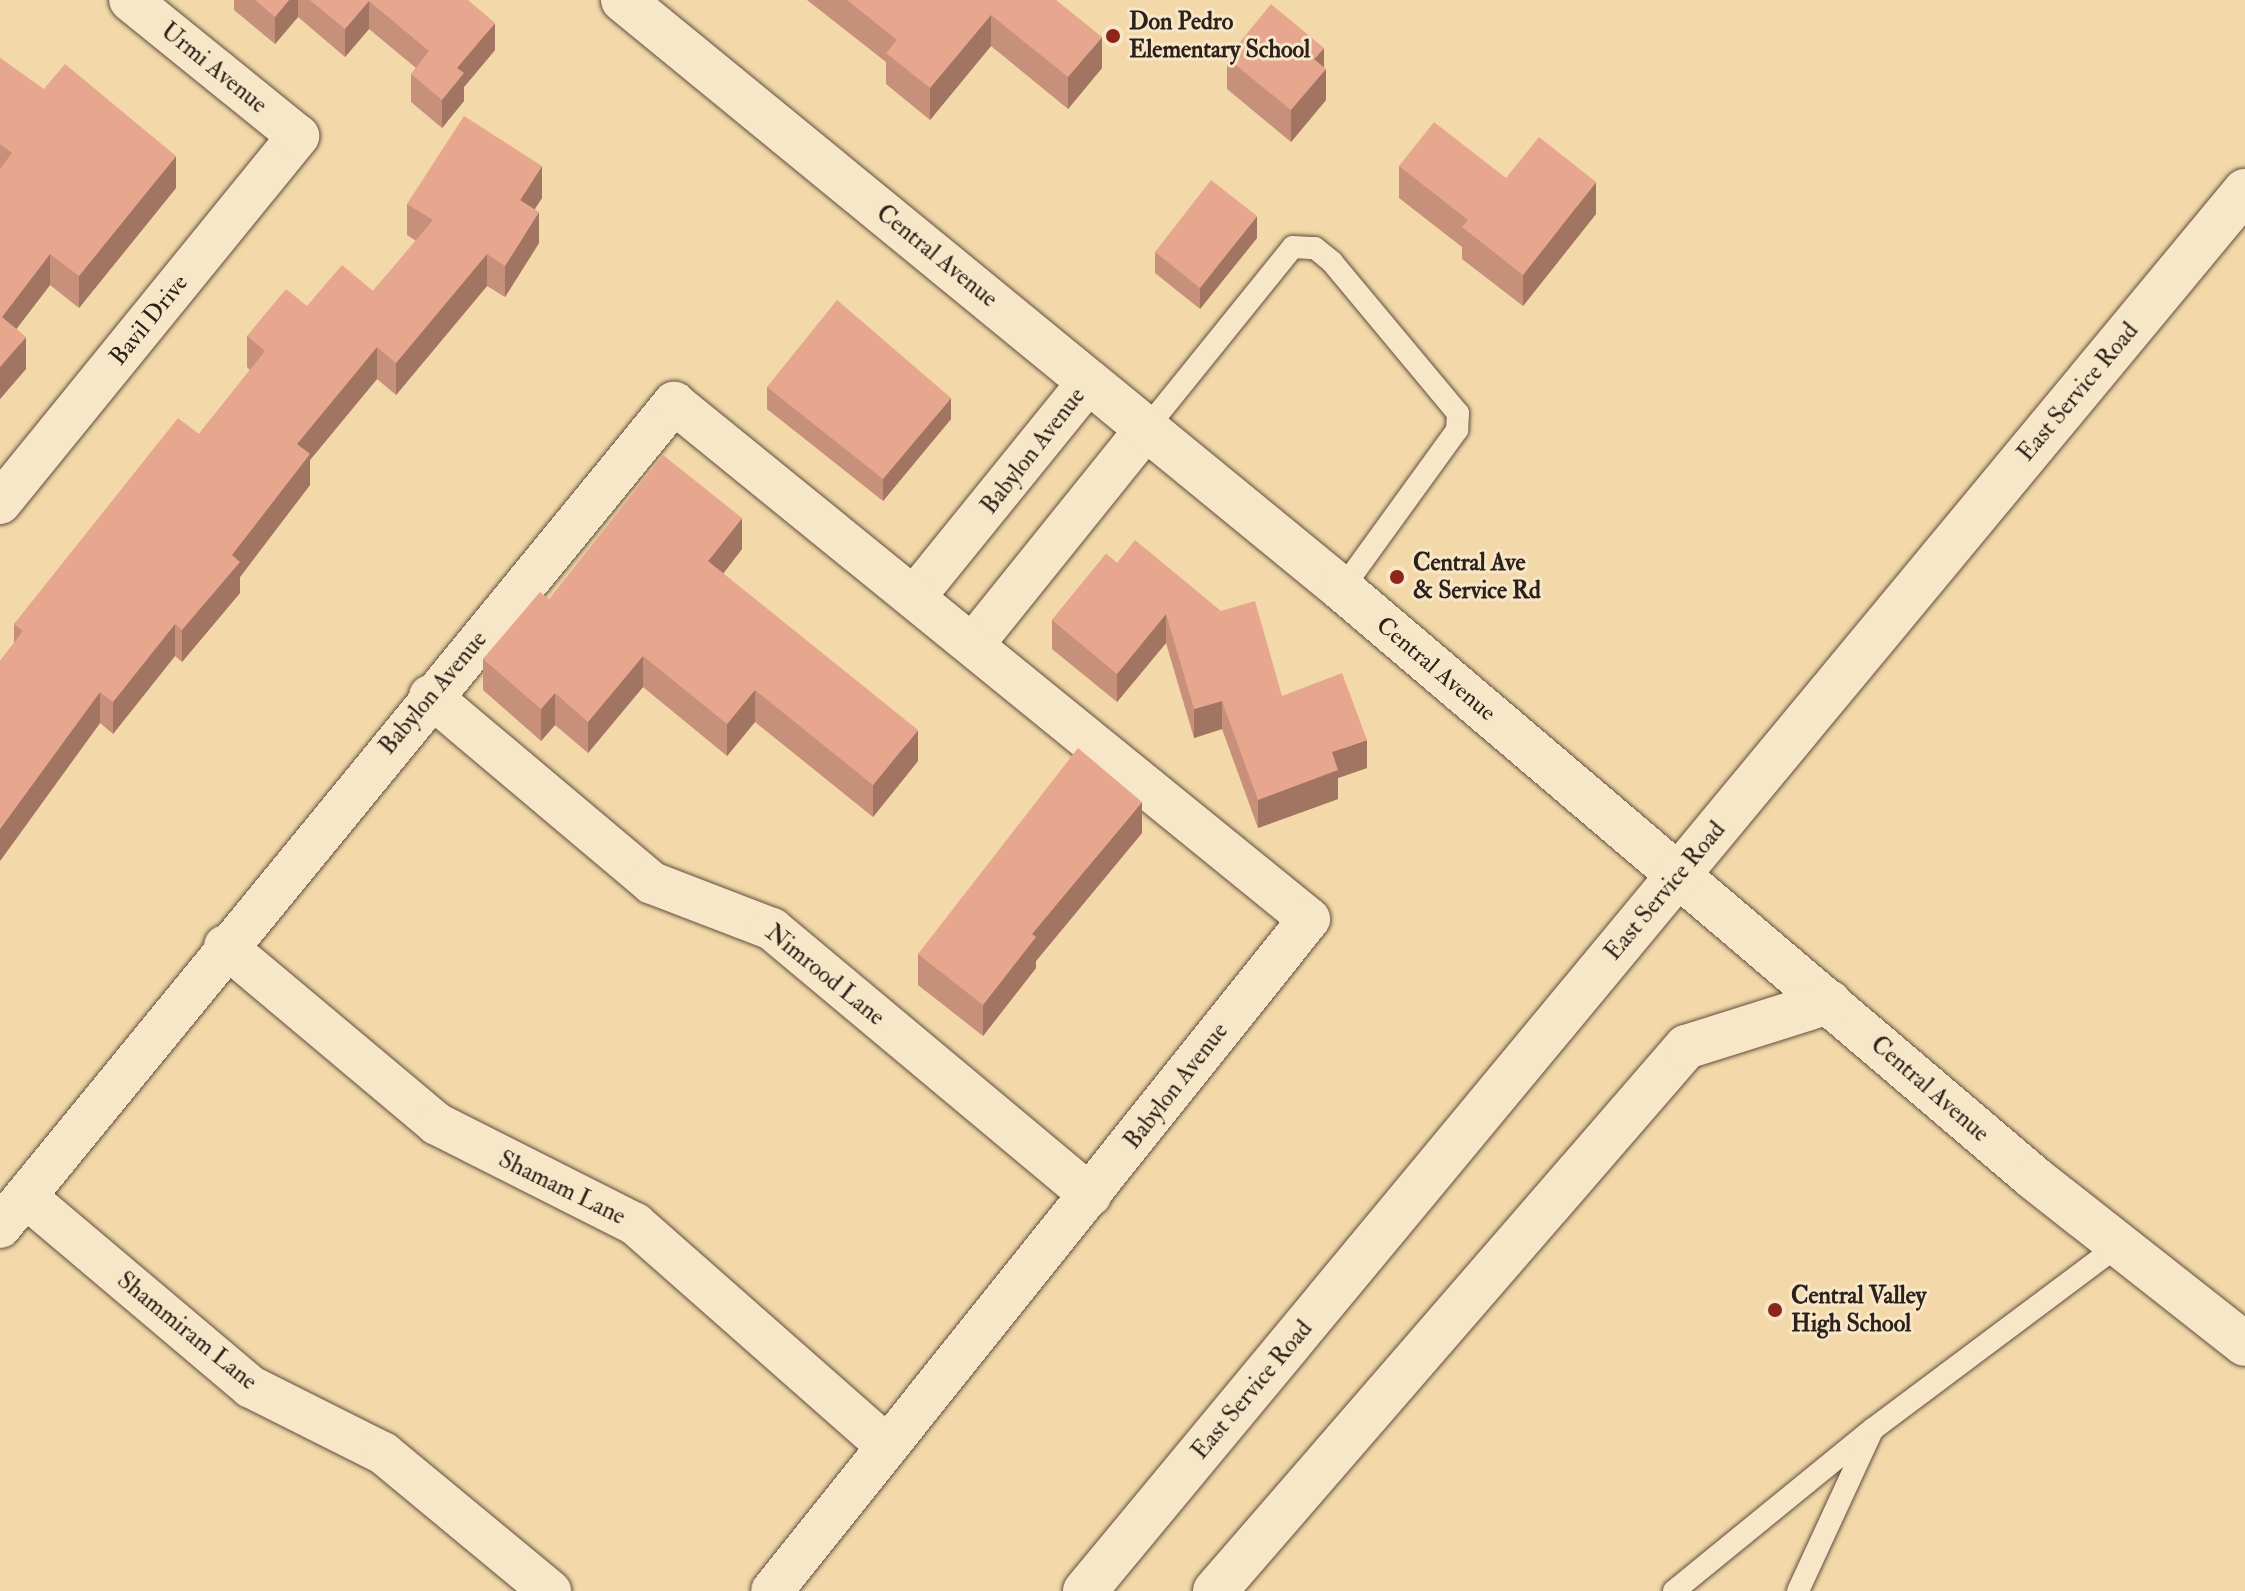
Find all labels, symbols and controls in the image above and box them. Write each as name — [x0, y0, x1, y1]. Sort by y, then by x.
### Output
place label: Don Pedro Elementary School — [1129, 8, 1310, 64]
street label: Urmi Avenue — [155, 17, 273, 119]
marker: Don Pedro Elementary School — [1104, 27, 1122, 45]
street label: Central Avenue — [871, 199, 1003, 313]
street label: Bavil Drive — [104, 269, 194, 371]
street label: East Service Road — [2012, 317, 2144, 467]
street label: Babylon Avenue — [975, 382, 1091, 520]
place label: Central Ave & Service Rd — [1413, 549, 1541, 605]
marker: Central Ave & Service Rd — [1388, 568, 1406, 586]
street label: Central Avenue — [1370, 611, 1502, 727]
street label: Babylon Avenue — [373, 625, 493, 761]
street label: East Service Road — [1599, 816, 1731, 966]
street label: Nimrood Lane — [760, 918, 890, 1032]
street label: Babylon Avenue — [1118, 1017, 1234, 1155]
street label: Central Avenue — [1865, 1030, 1995, 1148]
street label: Shamam Lane — [494, 1145, 630, 1231]
street label: Shammiram Lane — [111, 1266, 263, 1396]
place label: Central Valley High School — [1791, 1282, 1926, 1338]
marker: Central Valley High School — [1766, 1301, 1784, 1319]
street label: East Service Road — [1186, 1315, 1318, 1465]

